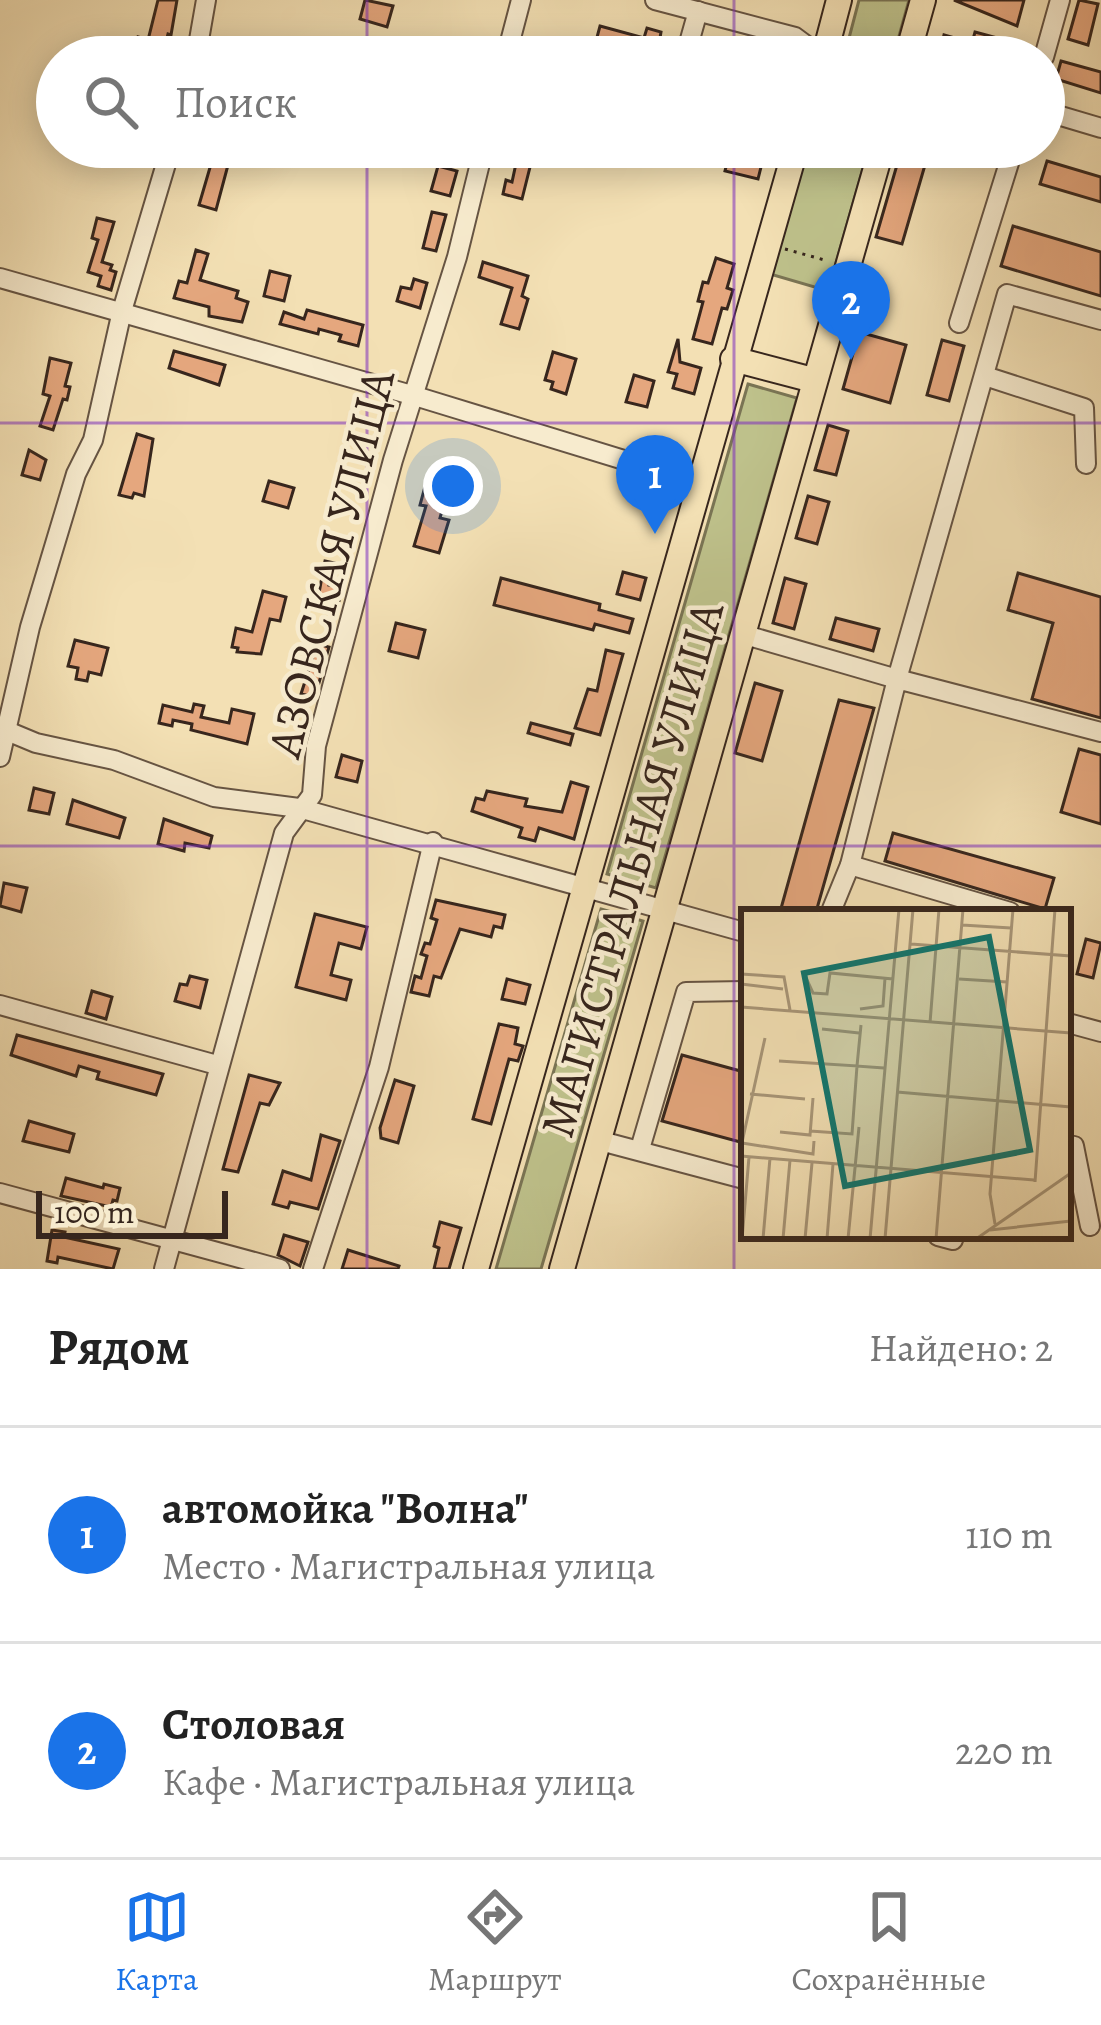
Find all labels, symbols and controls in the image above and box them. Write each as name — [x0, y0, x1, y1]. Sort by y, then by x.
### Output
search box — [36, 36, 1065, 168]
icon: search — [78, 69, 144, 135]
text: Поиск — [174, 71, 297, 133]
pin: 2 — [812, 261, 890, 360]
street label: АЗОВСКАЯ УЛИЦА — [251, 361, 411, 765]
pin: 1 — [616, 435, 694, 534]
your location — [423, 456, 483, 516]
street label: МАГИСТРАЛЬНАЯ УЛИЦА — [524, 593, 740, 1145]
inset map — [741, 909, 1071, 1239]
scale bar — [36, 1185, 228, 1238]
text: 100 m — [54, 1189, 134, 1234]
text: Рядом — [48, 1312, 190, 1382]
text: Найдено: 2 — [869, 1321, 1053, 1374]
text: автомойка "Волна" — [162, 1477, 528, 1539]
text: 1 — [80, 1508, 94, 1561]
text: 110 m — [965, 1508, 1053, 1561]
text: Место · Магистральная улица — [162, 1539, 655, 1592]
text: Столовая — [162, 1693, 345, 1755]
text: 2 — [78, 1724, 96, 1777]
text: 220 m — [955, 1724, 1053, 1777]
text: Кафе · Магистральная улица — [162, 1755, 635, 1808]
tab: Карта — [115, 1884, 198, 2001]
tab: Маршрут — [428, 1884, 562, 2001]
tab: Сохранённые — [791, 1884, 986, 2001]

